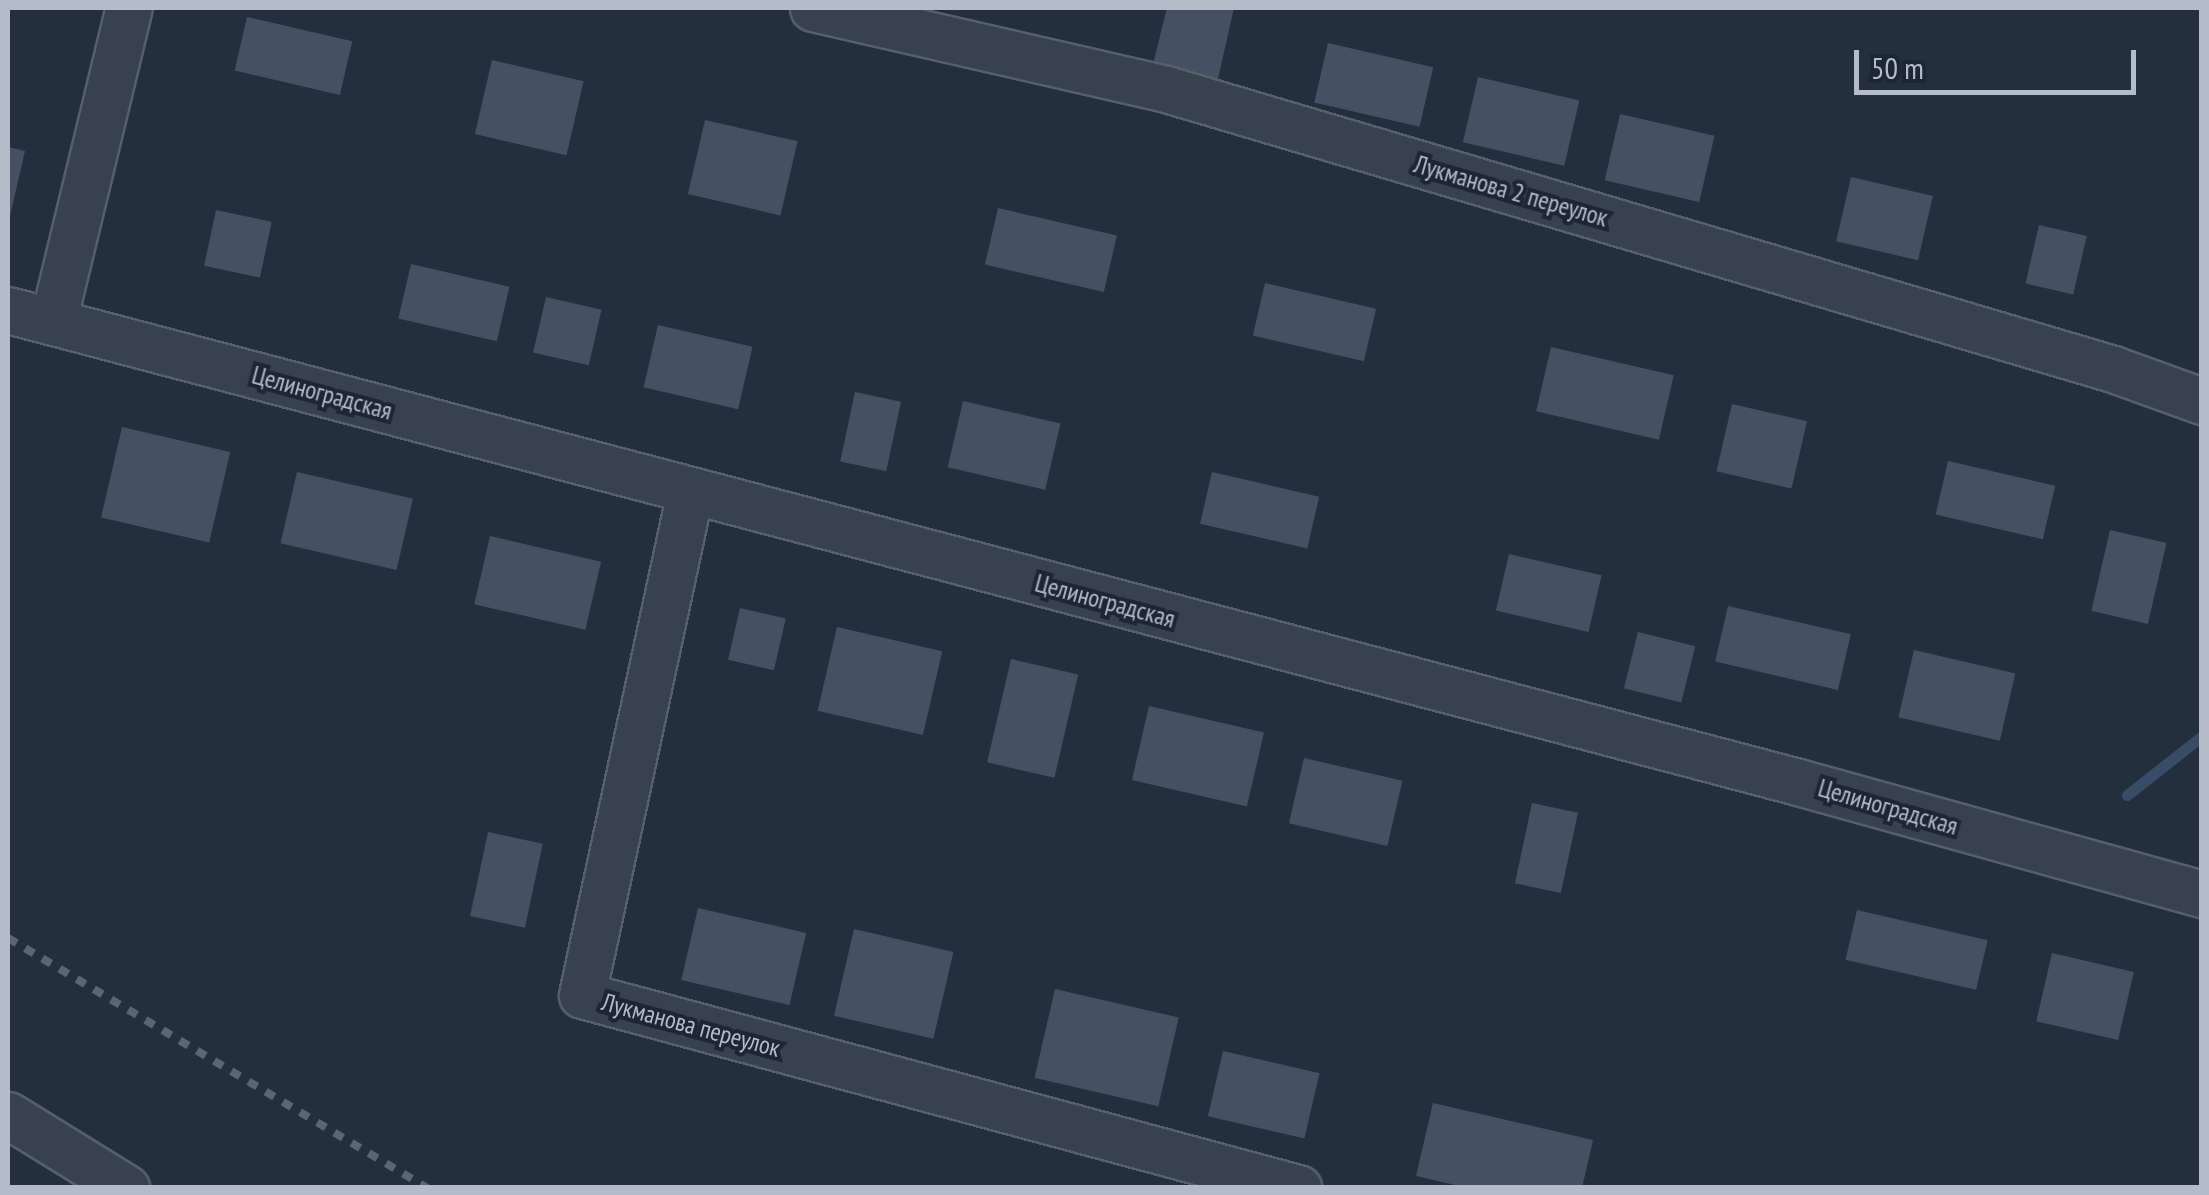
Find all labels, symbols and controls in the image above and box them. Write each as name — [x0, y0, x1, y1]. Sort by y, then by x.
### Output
scale bar — [1859, 30, 2142, 92]
text: 50 m — [1871, 48, 1924, 87]
street label: Лукманова 2 переулок — [1411, 149, 1611, 233]
street label: Целиноградская — [249, 360, 395, 426]
street label: Целиноградская — [1032, 568, 1178, 634]
street label: Целиноградская — [1815, 773, 1961, 841]
street label: Лукманова переулок — [599, 987, 783, 1063]

